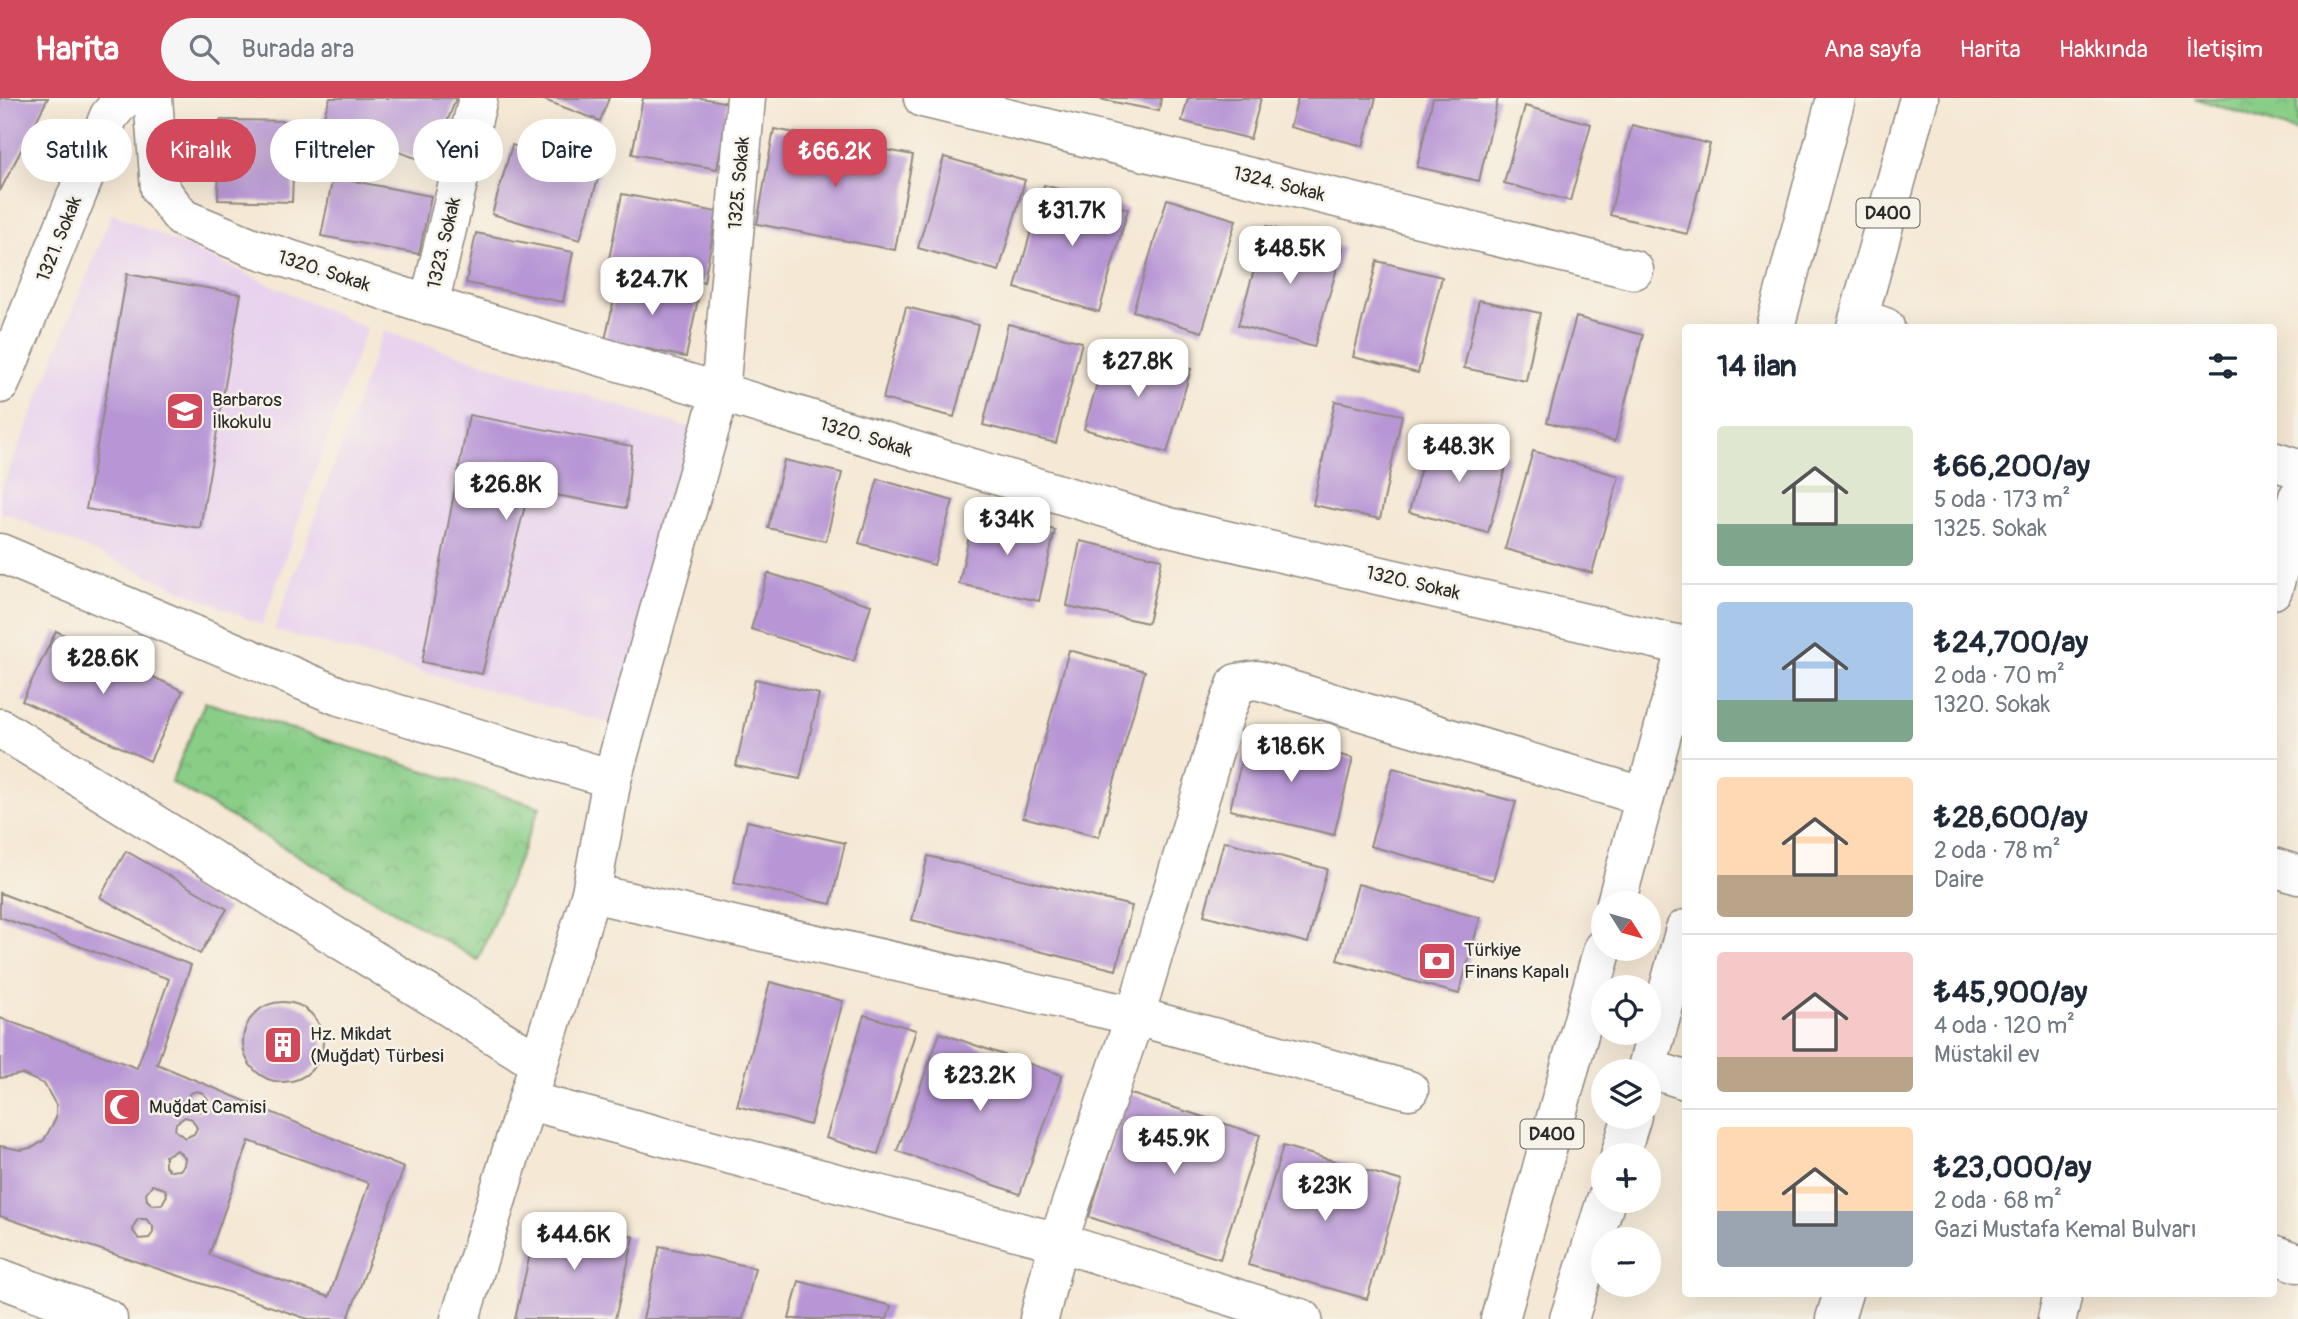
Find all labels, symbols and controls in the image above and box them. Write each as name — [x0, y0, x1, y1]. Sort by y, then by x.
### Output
search box — [161, 18, 651, 81]
text: Harita — [35, 29, 119, 70]
icon: search — [185, 30, 223, 68]
text: Burada ara — [241, 33, 354, 65]
text: Ana sayfa — [1824, 35, 1921, 64]
text: Harita — [1959, 35, 2021, 64]
text: Hakkında — [2059, 35, 2148, 64]
text: İletişim — [2186, 35, 2263, 64]
chip: Satılık — [21, 119, 132, 182]
chip: Kiralık — [146, 119, 256, 182]
chip: Filtreler — [270, 119, 399, 182]
chip: Yeni — [413, 119, 503, 182]
chip: Daire — [517, 119, 616, 182]
pin: ₺66.2K — [778, 130, 892, 189]
street label: 1325. Sokak — [723, 135, 755, 230]
text: ₺66.2K — [799, 137, 871, 166]
street label: 1324. Sokak — [1231, 161, 1328, 207]
pin: ₺31.7K — [1015, 188, 1129, 248]
street label: 1321. Sokak — [31, 193, 87, 285]
street label: 1323. Sokak — [422, 195, 466, 291]
text: ₺31.7K — [1039, 196, 1105, 225]
road number: D400 — [1856, 198, 1920, 228]
pin: ₺48.5K — [1233, 226, 1347, 286]
text: ₺48.5K — [1255, 234, 1325, 263]
street label: 1320. Sokak — [275, 245, 373, 297]
pin: ₺24.7K — [595, 258, 709, 317]
text: ₺24.7K — [616, 265, 688, 294]
pin: ₺27.8K — [1081, 340, 1195, 399]
text: ₺27.8K — [1103, 347, 1173, 376]
icon: filters — [2204, 347, 2242, 385]
text: 14 ilan — [1717, 348, 1797, 385]
place label: Barbaros İlkokulu — [212, 388, 282, 434]
school or university icon: Barbaros İlkokulu — [164, 390, 206, 432]
street label: 1320. Sokak — [817, 412, 915, 463]
pin: ₺48.3K — [1402, 424, 1516, 484]
text: ₺48.3K — [1424, 432, 1494, 461]
text: ₺66,200/ay — [1934, 448, 2090, 485]
icon: home — [1773, 454, 1857, 538]
pin: ₺26.8K — [449, 462, 563, 522]
text: ₺26.8K — [471, 470, 541, 499]
text: 5 oda · 173 m² — [1934, 485, 2070, 514]
pin: ₺34K — [966, 498, 1048, 557]
text: ₺34K — [980, 505, 1034, 534]
text: 1325. Sokak — [1934, 514, 2047, 543]
street label: 1320. Sokak — [1364, 561, 1462, 605]
text: ₺24,700/ay — [1934, 624, 2088, 661]
icon: home — [1773, 630, 1857, 714]
pin: ₺28.6K — [46, 636, 160, 696]
text: ₺28.6K — [68, 644, 138, 673]
text: 2 oda · 70 m² — [1934, 661, 2065, 690]
text: 1320. Sokak — [1934, 690, 2050, 719]
pin: ₺18.6K — [1234, 724, 1348, 784]
text: ₺18.6K — [1258, 732, 1324, 761]
text: ₺28,600/ay — [1934, 799, 2087, 836]
icon: home — [1773, 805, 1857, 889]
text: 2 oda · 78 m² — [1934, 836, 2061, 865]
text: Daire — [1934, 865, 1983, 894]
north arrow — [1591, 891, 1661, 961]
map controls — [1591, 891, 1661, 1297]
place label: Türkiye Finans Kapalı — [1464, 938, 1570, 984]
bank icon: Türkiye Finans Kapalı — [1416, 940, 1458, 982]
text: ₺45,900/ay — [1934, 974, 2087, 1011]
button: locate — [1591, 975, 1661, 1045]
icon: home — [1773, 980, 1857, 1064]
text: 4 oda · 120 m² — [1934, 1011, 2075, 1040]
place label: Hz. Mikdat (Muğdat) Türbesi — [310, 1022, 444, 1068]
building icon: Hz. Mikdat (Muğdat) Türbesi — [262, 1024, 304, 1066]
text: Müstakil ev — [1934, 1040, 2040, 1069]
pin: ₺23.2K — [923, 1054, 1037, 1113]
button: layers — [1591, 1059, 1661, 1129]
text: ₺23.2K — [945, 1061, 1015, 1090]
mosque icon: Muğdat Camisi — [101, 1086, 143, 1128]
place label: Muğdat Camisi — [149, 1095, 266, 1119]
pin: ₺45.9K — [1117, 1116, 1231, 1176]
road number: D400 — [1520, 1119, 1584, 1148]
text: ₺45.9K — [1139, 1124, 1209, 1153]
button: + — [1591, 1143, 1661, 1213]
text: ₺23,000/ay — [1934, 1149, 2091, 1186]
icon: home — [1773, 1155, 1857, 1239]
pin: ₺23K — [1284, 1164, 1366, 1223]
text: ₺23K — [1299, 1171, 1351, 1200]
text: 2 oda · 68 m² — [1934, 1186, 2062, 1215]
pin: ₺44.6K — [517, 1212, 631, 1272]
text: Gazi Mustafa Kemal Bulvarı — [1934, 1215, 2197, 1244]
text: ₺44.6K — [538, 1220, 610, 1249]
button: − — [1591, 1227, 1661, 1297]

